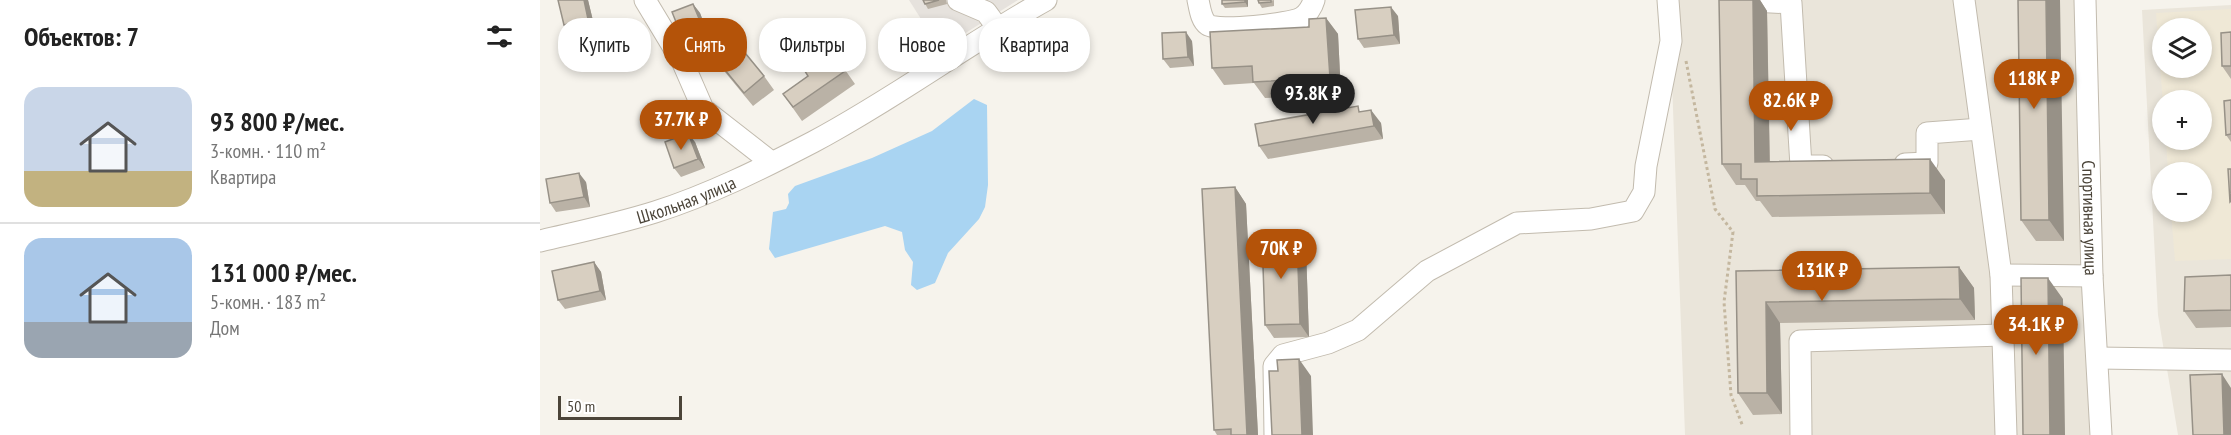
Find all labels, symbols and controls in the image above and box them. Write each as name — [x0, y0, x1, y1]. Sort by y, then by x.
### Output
chip: Купить — [558, 18, 651, 72]
chip: Снять — [663, 18, 747, 72]
chip: Фильтры — [759, 18, 866, 72]
chip: Новое — [878, 18, 967, 72]
chip: Квартира — [979, 18, 1090, 72]
map controls — [2152, 18, 2212, 222]
button: layers — [2152, 18, 2212, 78]
text: Объектов: 7 — [24, 20, 139, 53]
icon: filters — [483, 20, 516, 53]
pin: 118K ₽ — [1985, 59, 2083, 110]
text: 118K ₽ — [2008, 65, 2060, 91]
pin: 93.8K ₽ — [1258, 74, 1368, 125]
text: 93.8K ₽ — [1285, 80, 1341, 106]
pin: 82.6K ₽ — [1736, 81, 1846, 132]
text: 82.6K ₽ — [1763, 87, 1819, 113]
button: + — [2152, 90, 2212, 150]
pin: 37.7K ₽ — [626, 100, 736, 151]
text: 93 800 ₽/мес. — [210, 105, 344, 138]
text: 37.7K ₽ — [654, 106, 708, 132]
icon: home — [72, 111, 144, 183]
text: 3-комн. · 110 m² — [210, 138, 326, 164]
street label: Спортивная улица — [2078, 160, 2103, 276]
button: − — [2152, 162, 2212, 222]
text: Квартира — [210, 164, 276, 190]
street label: Школьная улица — [634, 170, 739, 228]
pin: 70K ₽ — [1239, 229, 1323, 280]
text: 70K ₽ — [1260, 235, 1302, 261]
pin: 131K ₽ — [1773, 251, 1871, 302]
text: 131 000 ₽/мес. — [210, 256, 357, 289]
text: 131K ₽ — [1796, 257, 1848, 283]
icon: home — [72, 262, 144, 334]
text: 5-комн. · 183 m² — [210, 289, 326, 315]
pin: 34.1K ₽ — [1981, 305, 2091, 356]
text: 34.1K ₽ — [2008, 311, 2064, 337]
text: Дом — [210, 315, 240, 341]
scale bar — [558, 393, 682, 420]
text: 50 m — [567, 396, 595, 416]

